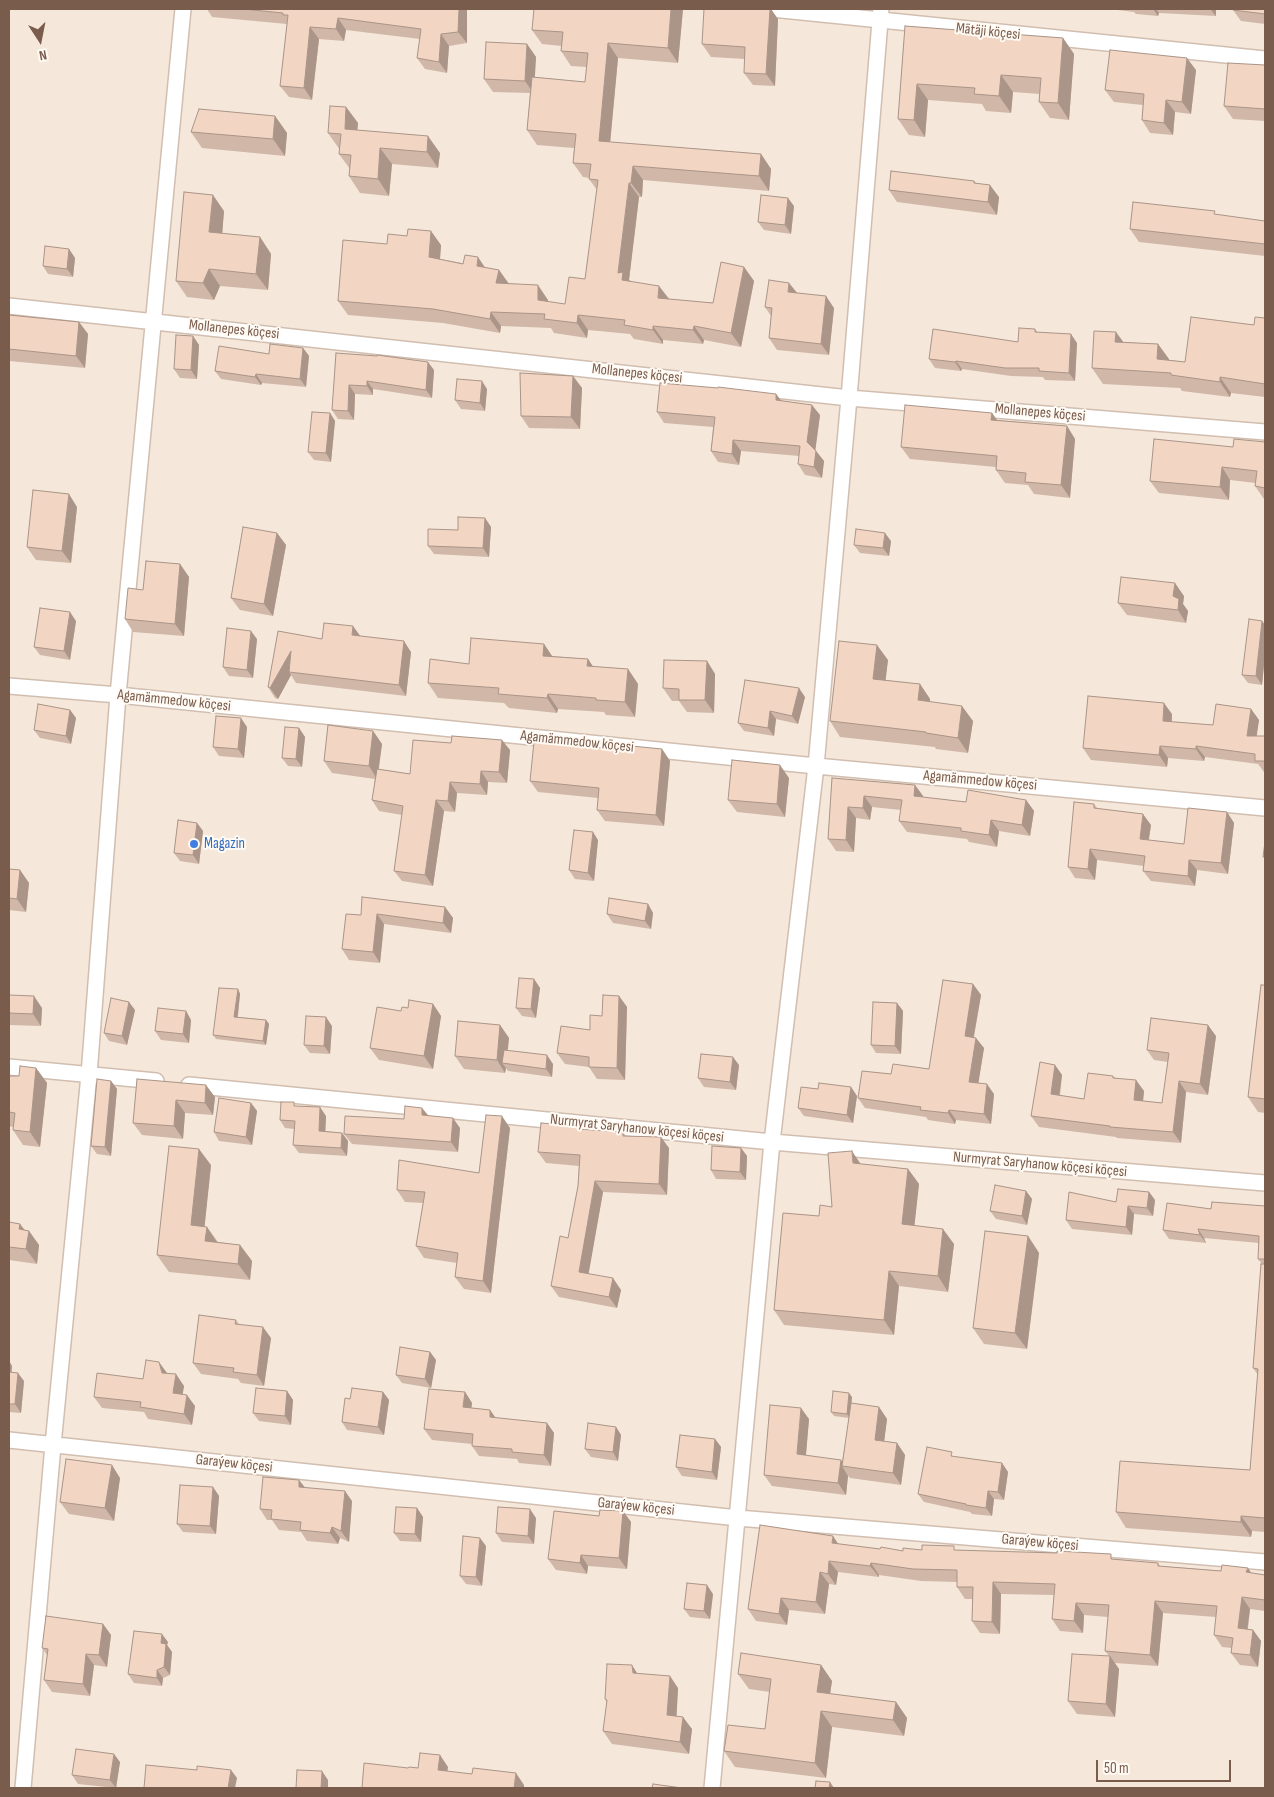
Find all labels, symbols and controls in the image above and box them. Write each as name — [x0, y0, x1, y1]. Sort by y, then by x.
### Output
north arrow — [15, 15, 65, 65]
street label: Mätäji köçesi — [955, 20, 1021, 44]
text: N — [38, 46, 48, 64]
street label: Mollanepes köçesi — [188, 316, 280, 344]
street label: Mollanepes köçesi — [591, 360, 683, 388]
street label: Mollanepes köçesi — [994, 400, 1086, 426]
street label: Agamämmedow köçesi — [116, 686, 232, 716]
street label: Agamämmedow köçesi — [519, 727, 635, 757]
street label: Agamämmedow köçesi — [922, 767, 1038, 795]
place label: Magazin — [204, 835, 245, 853]
marker: Magazin — [188, 838, 200, 850]
street label: Nurmyrat Saryhanow köçesi köçesi — [549, 1111, 725, 1147]
street label: Nurmyrat Saryhanow köçesi köçesi — [952, 1148, 1128, 1182]
street label: Garaýew köçesi — [195, 1451, 273, 1477]
street label: Garaýew köçesi — [597, 1494, 675, 1520]
street label: Garaýew köçesi — [1001, 1531, 1079, 1555]
scale bar — [1099, 1750, 1234, 1782]
text: 50 m — [1104, 1759, 1129, 1778]

